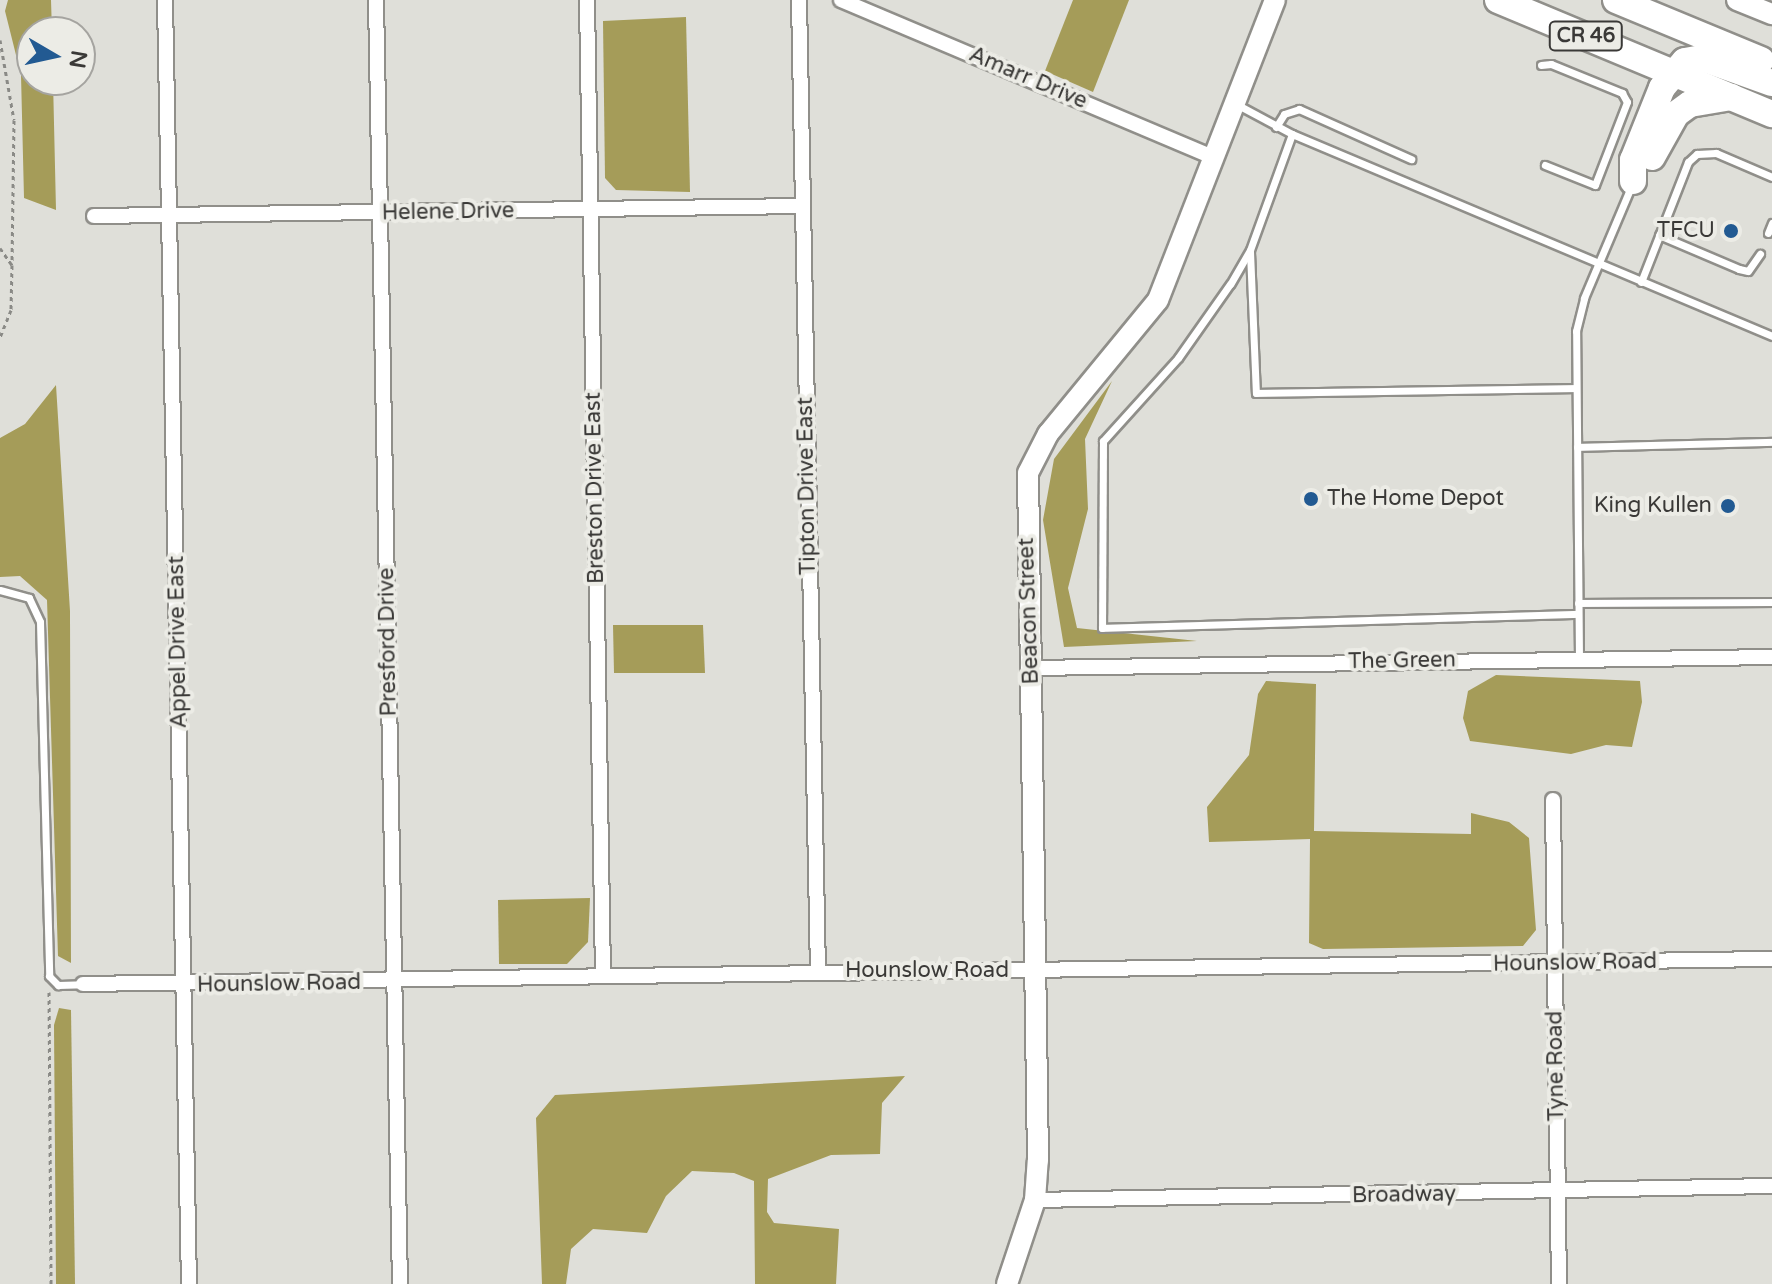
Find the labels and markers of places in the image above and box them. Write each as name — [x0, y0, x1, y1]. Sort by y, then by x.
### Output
place label: TFCU — [1657, 218, 1715, 244]
marker: TFCU — [1722, 222, 1740, 240]
place label: The Home Depot — [1327, 486, 1504, 512]
marker: The Home Depot — [1302, 490, 1320, 508]
place label: King Kullen — [1594, 493, 1712, 519]
marker: King Kullen — [1719, 497, 1737, 515]

